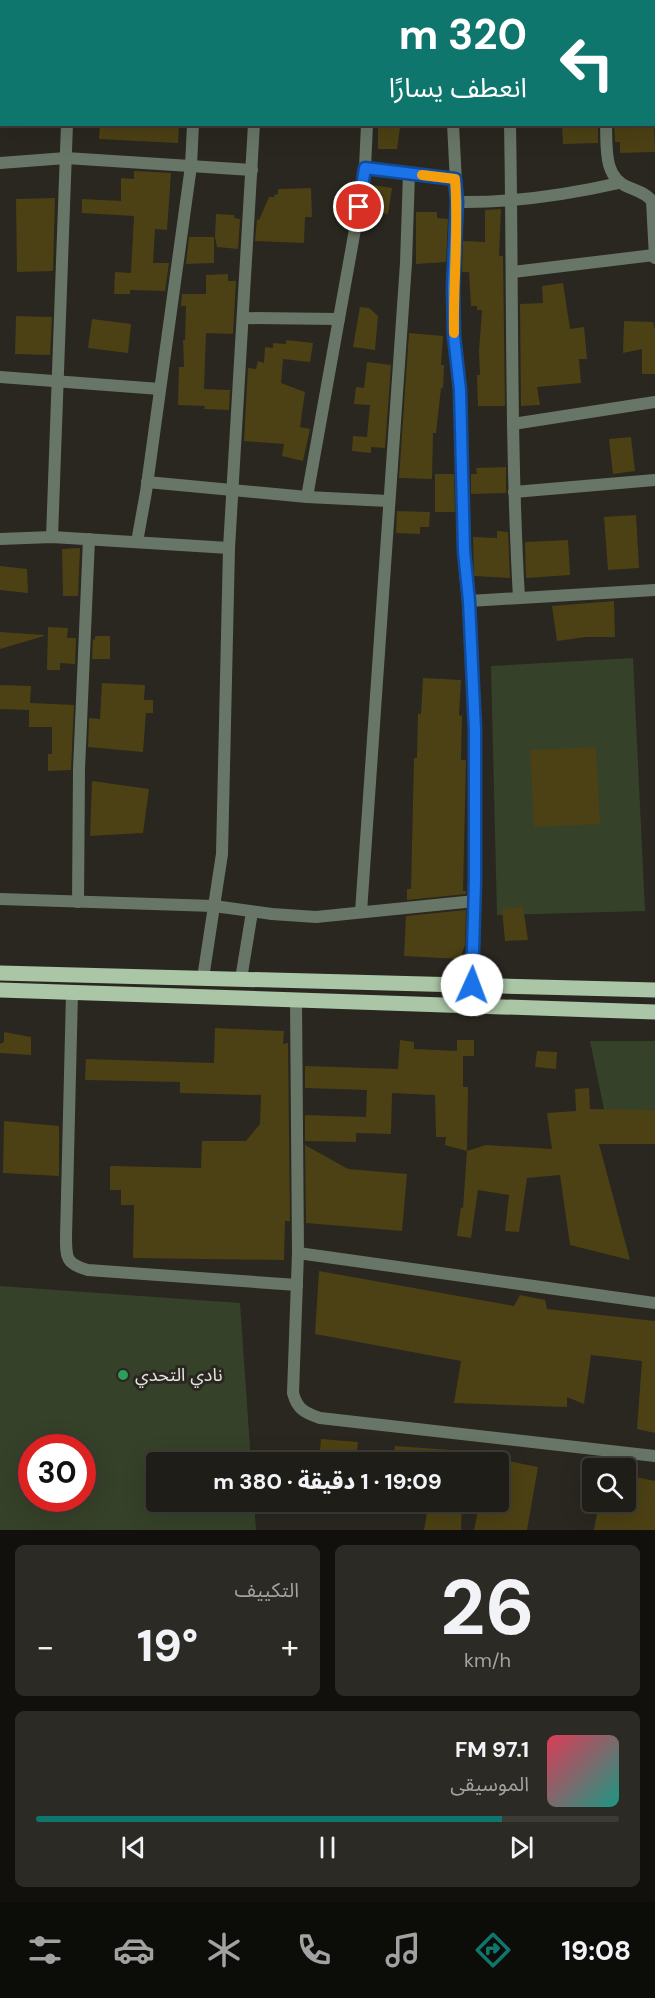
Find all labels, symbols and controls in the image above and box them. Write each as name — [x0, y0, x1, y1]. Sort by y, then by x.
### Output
text: 320 m — [399, 7, 527, 62]
icon: left — [548, 24, 626, 102]
text: انعطف يسارًا — [389, 70, 527, 105]
pin — [333, 181, 384, 232]
icon: arrive — [342, 190, 375, 223]
position arrow — [440, 953, 504, 1017]
place label: نادي التحدي — [135, 1363, 223, 1388]
marker: نادي التحدي — [116, 1368, 130, 1382]
speed limit sign: 30 — [18, 1434, 96, 1512]
map controls — [582, 1458, 636, 1512]
button: search — [582, 1458, 636, 1512]
text: 19:09 · 1 دقيقة · 380 m — [213, 1467, 442, 1496]
text: 26 — [440, 1557, 535, 1658]
text: التكييف — [235, 1577, 299, 1603]
text: 19° — [137, 1616, 198, 1675]
text: − — [36, 1625, 54, 1668]
text: + — [281, 1625, 299, 1668]
text: km/h — [464, 1647, 511, 1673]
text: 97.1 FM — [455, 1735, 529, 1764]
text: الموسيقى — [450, 1771, 529, 1797]
icon: previous — [117, 1831, 150, 1864]
icon: pause — [311, 1831, 344, 1864]
icon: next — [505, 1831, 538, 1864]
icon: filters — [24, 1929, 66, 1971]
icon: car — [113, 1929, 155, 1971]
icon: climate — [203, 1929, 245, 1971]
icon: phone — [293, 1929, 335, 1971]
icon: music — [382, 1929, 424, 1971]
icon: directions — [472, 1929, 514, 1971]
text: 19:08 — [561, 1933, 631, 1968]

